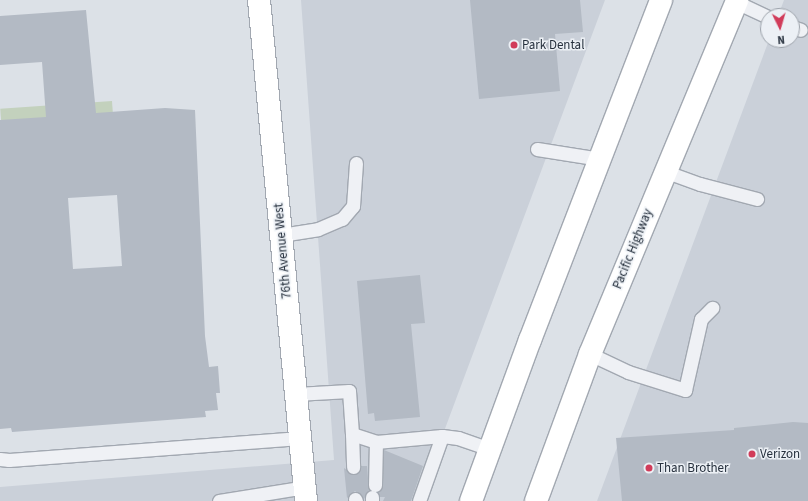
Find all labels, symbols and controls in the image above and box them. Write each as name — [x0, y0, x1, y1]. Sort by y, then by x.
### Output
north arrow — [760, 8, 800, 48]
text: N — [777, 32, 785, 47]
place label: Park Dental — [522, 37, 584, 53]
marker: Park Dental — [509, 40, 519, 50]
street label: 76th Avenue West — [271, 203, 295, 299]
street label: Pacific Highway — [610, 207, 656, 291]
place label: Verizon — [760, 446, 800, 462]
marker: Verizon — [747, 449, 757, 459]
place label: Than Brother — [657, 460, 729, 476]
marker: Than Brother — [644, 463, 654, 473]

